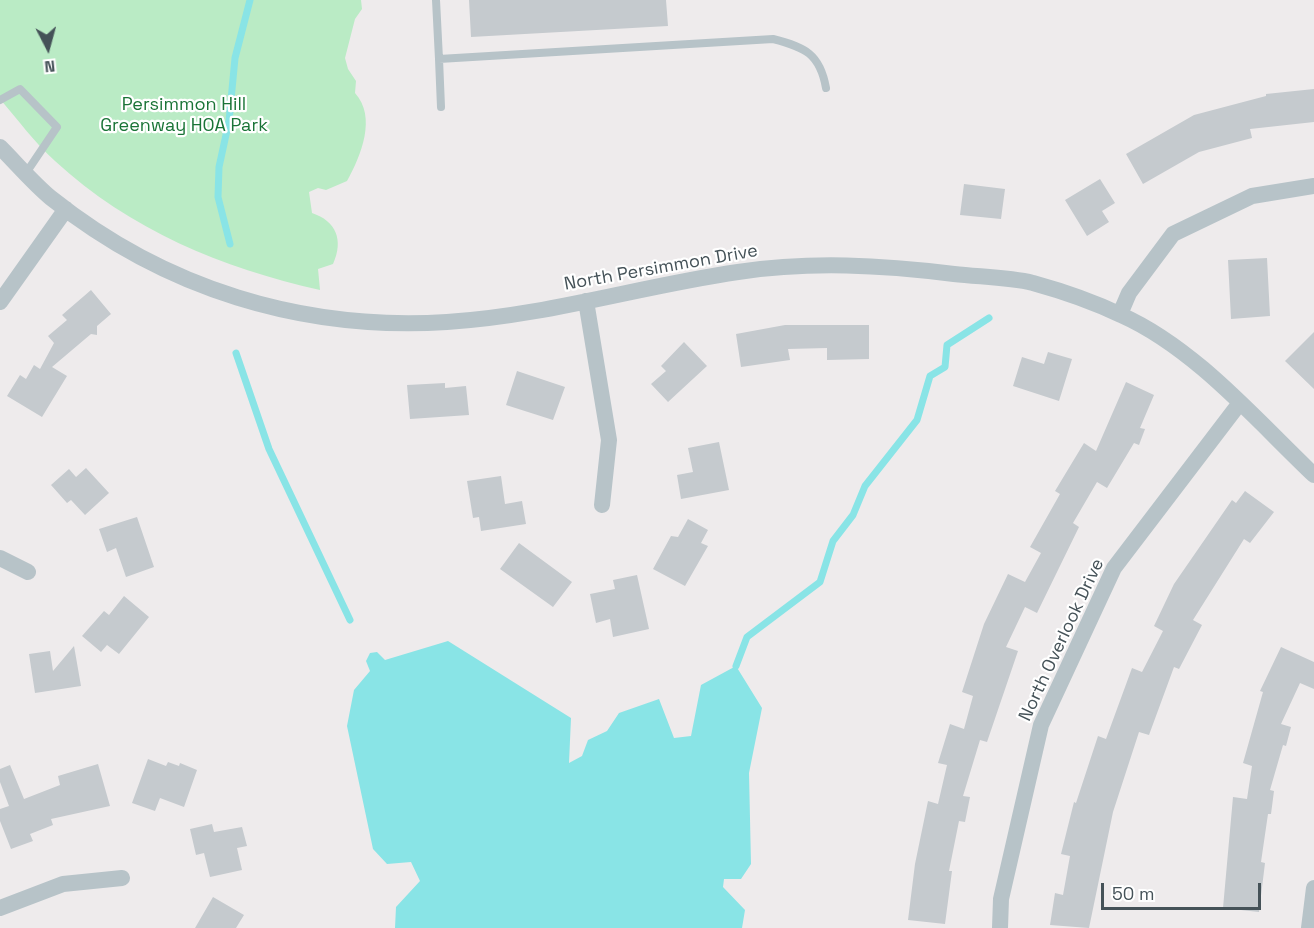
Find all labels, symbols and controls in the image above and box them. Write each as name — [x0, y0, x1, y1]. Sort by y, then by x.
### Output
north arrow — [18, 18, 78, 78]
text: N — [44, 55, 56, 77]
park label: Persimmon Hill Greenway HOA Park — [100, 94, 268, 136]
street label: North Persimmon Drive — [562, 240, 760, 296]
street label: North Overlook Drive — [1015, 555, 1109, 725]
scale bar — [1104, 871, 1264, 909]
text: 50 m — [1112, 882, 1154, 905]

